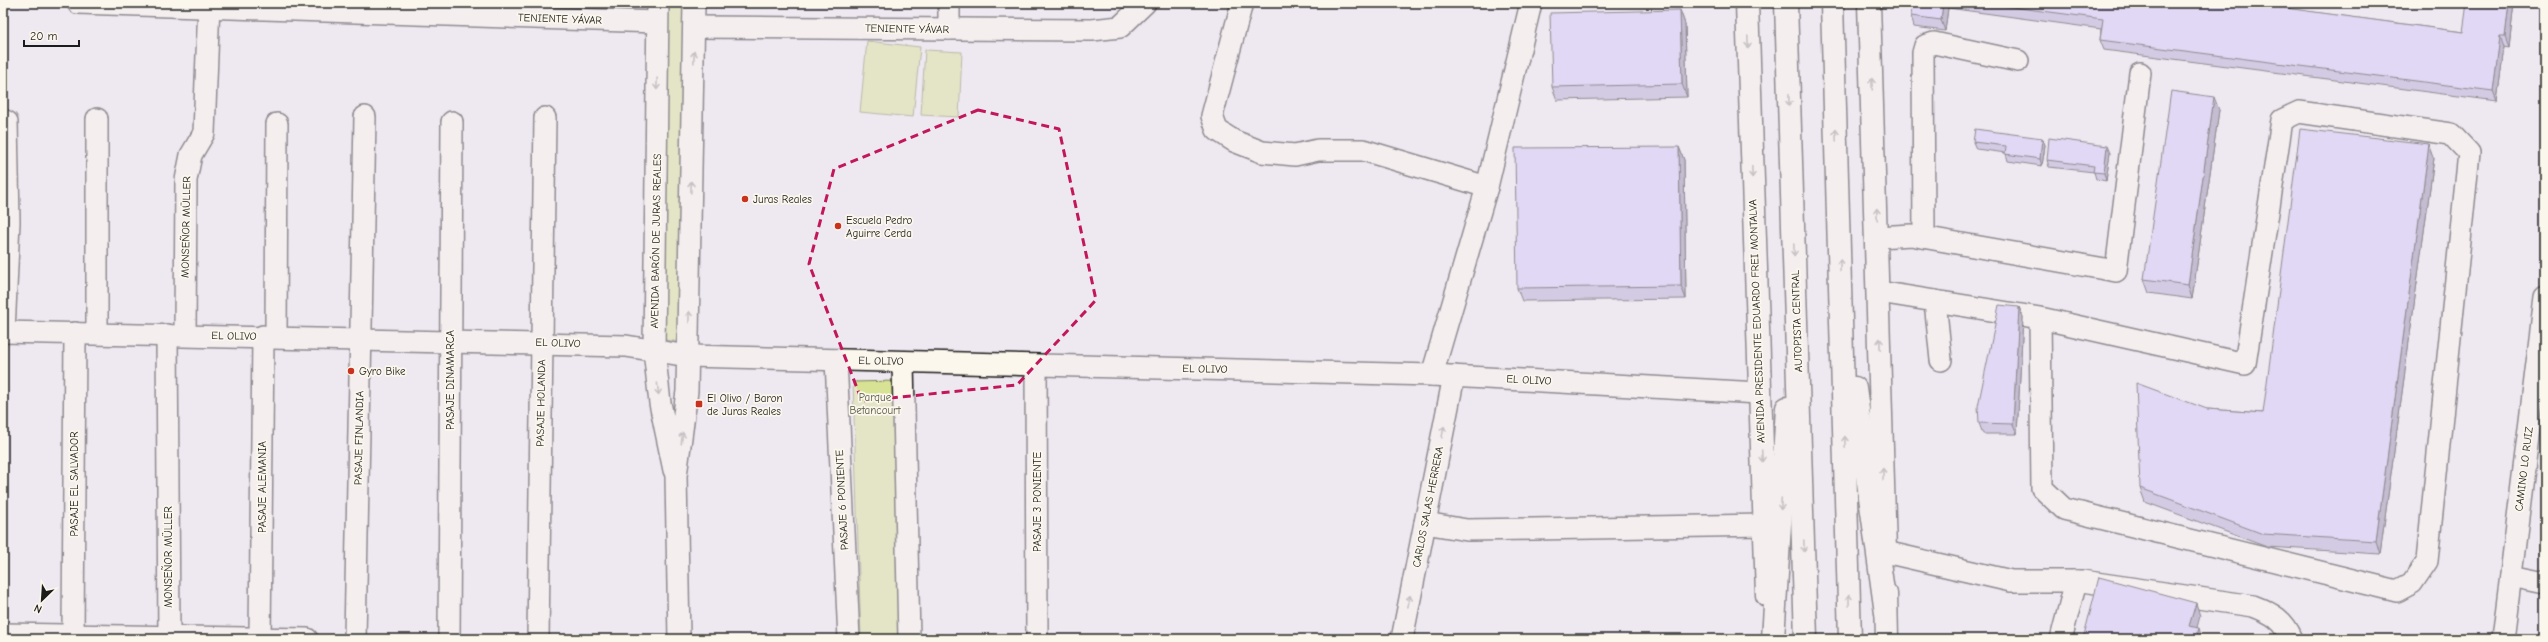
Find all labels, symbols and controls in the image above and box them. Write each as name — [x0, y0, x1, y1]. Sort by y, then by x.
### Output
street label: TENIENTE YÁVAR — [518, 10, 603, 27]
street label: TENIENTE YÁVAR — [865, 21, 950, 36]
scale bar — [24, 22, 79, 48]
text: 20 m — [30, 29, 58, 43]
one-way arrow — [1744, 35, 1752, 48]
one-way arrow — [690, 51, 698, 64]
one-way arrow — [653, 77, 661, 90]
one-way arrow — [1868, 78, 1876, 91]
one-way arrow — [1786, 93, 1793, 106]
one-way arrow — [1832, 129, 1840, 142]
street label: AVENIDA BARÓN DE JURAS REALES — [647, 153, 664, 329]
one-way arrow — [1748, 165, 1756, 178]
street label: MONSEÑOR MÜLLER — [178, 176, 193, 278]
one-way arrow — [687, 181, 695, 194]
place label: Juras Reales — [753, 193, 812, 206]
marker: Juras Reales — [740, 194, 750, 204]
street label: AVENIDA PRESIDENTE EDUARDO FREI MONTALVA — [1746, 198, 1768, 443]
one-way arrow — [1873, 208, 1881, 221]
place label: Escuela Pedro Aguirre Cerda — [846, 214, 913, 240]
marker: Escuela Pedro Aguirre Cerda — [833, 221, 843, 231]
one-way arrow — [1791, 243, 1798, 256]
one-way arrow — [1836, 259, 1844, 272]
street label: AUTOPISTA CENTRAL — [1789, 269, 1805, 372]
one-way arrow — [685, 311, 693, 324]
street label: EL OLIVO — [211, 329, 257, 343]
street label: PASAJE DINAMARCA — [444, 330, 457, 430]
street label: EL OLIVO — [535, 336, 581, 350]
one-way arrow — [1876, 338, 1884, 351]
street label: EL OLIVO — [858, 354, 904, 368]
street label: PASAJE HOLANDA — [534, 359, 548, 447]
street label: EL OLIVO — [1182, 362, 1228, 376]
place label: Gyro Bike — [359, 365, 406, 378]
marker: Gyro Bike — [346, 366, 356, 376]
street label: EL OLIVO — [1506, 372, 1552, 388]
one-way arrow — [654, 382, 662, 395]
street label: PASAJE FINLANDIA — [352, 390, 366, 485]
park label: Parque Betancourt — [849, 391, 901, 417]
place label: El Olivo / Baron de Juras Reales — [707, 392, 783, 418]
marker: El Olivo / Baron de Juras Reales — [694, 399, 704, 409]
street label: CAMINO LO RUIZ — [2512, 425, 2536, 512]
one-way arrow — [1439, 426, 1447, 439]
street label: PASAJE EL SALVADOR — [68, 431, 81, 537]
one-way arrow — [679, 432, 686, 445]
one-way arrow — [1841, 436, 1849, 449]
street label: PASAJE ALEMANIA — [256, 440, 269, 533]
street label: CARLOS SALAS HERRERA — [1410, 445, 1446, 569]
street label: PASAJE 6 PONIENTE — [833, 449, 851, 551]
one-way arrow — [1758, 449, 1766, 462]
street label: PASAJE 3 PONIENTE — [1031, 452, 1044, 552]
one-way arrow — [1879, 468, 1887, 481]
one-way arrow — [1777, 497, 1784, 510]
street label: MONSEÑOR MÜLLER — [161, 506, 175, 608]
one-way arrow — [1800, 539, 1807, 552]
north arrow — [22, 580, 62, 620]
one-way arrow — [1845, 594, 1853, 607]
one-way arrow — [1406, 595, 1414, 608]
text: N — [32, 601, 44, 616]

